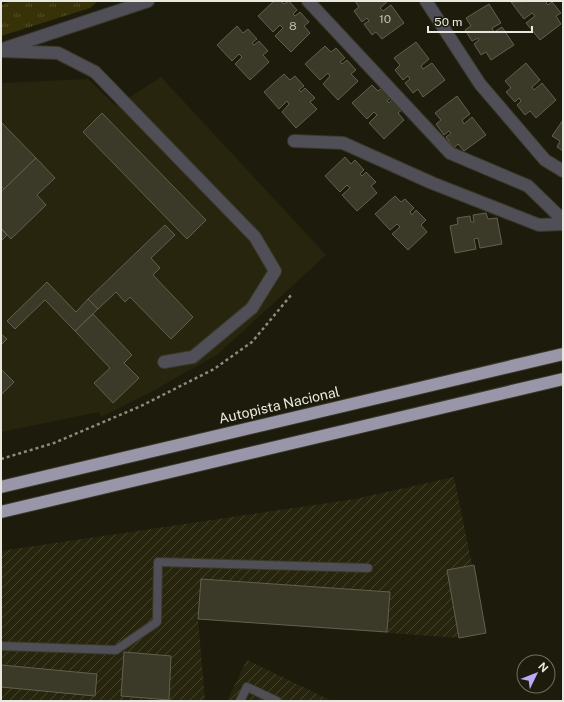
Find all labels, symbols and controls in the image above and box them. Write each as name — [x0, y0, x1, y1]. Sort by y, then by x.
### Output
scale bar — [428, 8, 532, 34]
house number: 10 — [379, 12, 391, 26]
text: 50 m — [434, 15, 462, 29]
house number: 8 — [289, 19, 297, 33]
street label: Autopista Nacional — [217, 383, 341, 427]
north arrow — [516, 654, 556, 694]
text: N — [536, 660, 551, 674]

